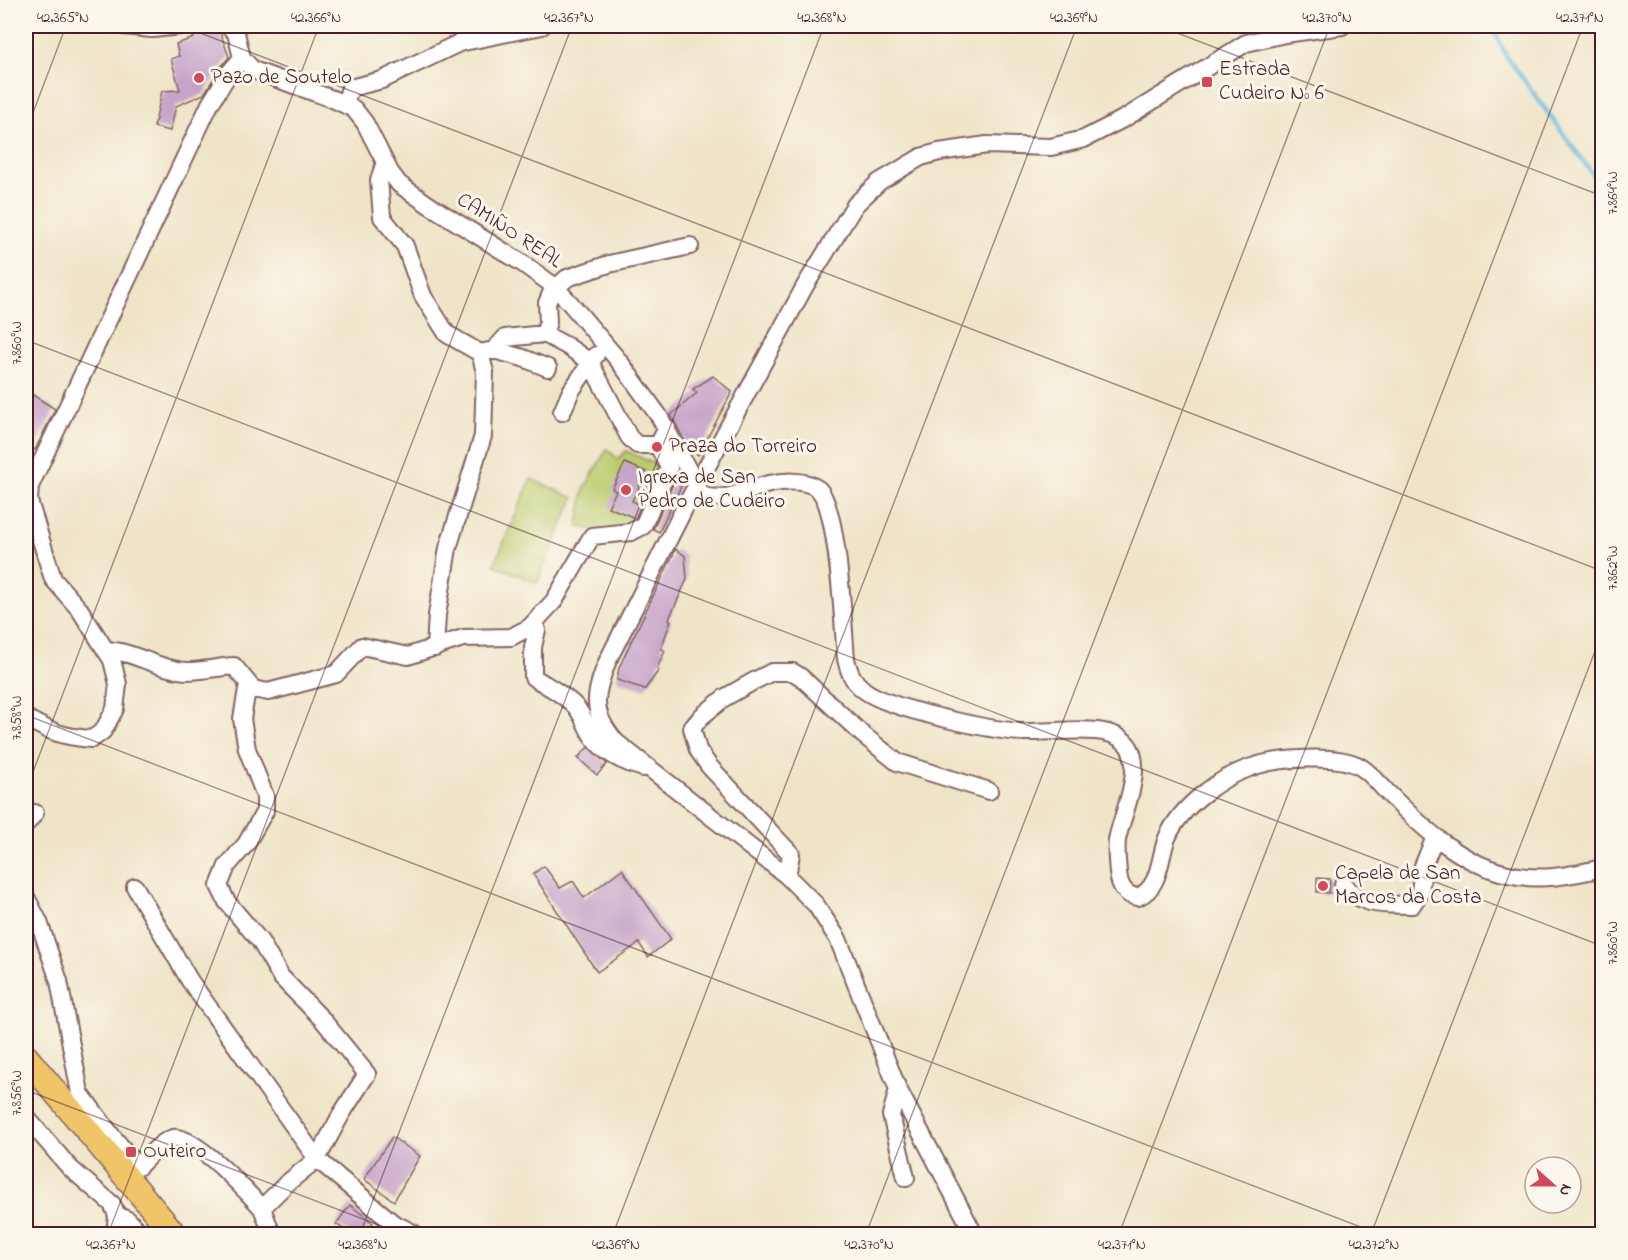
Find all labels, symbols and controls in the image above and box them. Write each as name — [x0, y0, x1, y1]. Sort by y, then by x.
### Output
text: 42.365°N — [37, 7, 89, 29]
text: 42.366°N — [291, 7, 341, 29]
text: 42.367°N — [544, 7, 594, 29]
text: 42.368°N — [797, 7, 847, 29]
text: 42.369°N — [1050, 7, 1098, 29]
text: 42.370°N — [1302, 7, 1352, 29]
text: 42.371°N — [1556, 7, 1604, 29]
place label: Estrada Cudeiro Nº 6 — [1219, 55, 1324, 109]
place label: Pazo de Soutelo — [211, 63, 352, 93]
marker: Pazo de Soutelo — [192, 71, 206, 85]
marker: Estrada Cudeiro Nº 6 — [1200, 75, 1214, 89]
text: 7.864°W — [1602, 171, 1624, 215]
street label: CAMIÑO REAL — [450, 186, 568, 276]
text: 7.860°W — [6, 321, 28, 365]
place label: Praza do Torreiro — [669, 432, 817, 462]
marker: Praza do Torreiro — [650, 440, 664, 454]
place label: Igrexa de San Pedro de Cudeiro — [638, 463, 785, 517]
marker: Igrexa de San Pedro de Cudeiro — [619, 483, 633, 497]
text: 7.862°W — [1602, 546, 1624, 590]
text: 7.858°W — [6, 696, 28, 740]
place label: Capela de San Marcos da Costa — [1335, 859, 1482, 913]
marker: Capela de San Marcos da Costa — [1316, 879, 1330, 893]
text: 7.860°W — [1602, 921, 1624, 965]
text: 7.856°W — [6, 1070, 28, 1116]
place label: Outeiro — [143, 1137, 206, 1167]
marker: Outeiro — [124, 1145, 138, 1159]
north arrow — [1523, 1155, 1583, 1215]
text: N — [1552, 1180, 1578, 1199]
text: 42.367°N — [86, 1234, 136, 1256]
text: 42.368°N — [338, 1234, 388, 1256]
text: 42.369°N — [592, 1234, 640, 1256]
text: 42.370°N — [844, 1234, 894, 1256]
text: 42.371°N — [1098, 1234, 1146, 1256]
text: 42.372°N — [1349, 1234, 1399, 1256]

